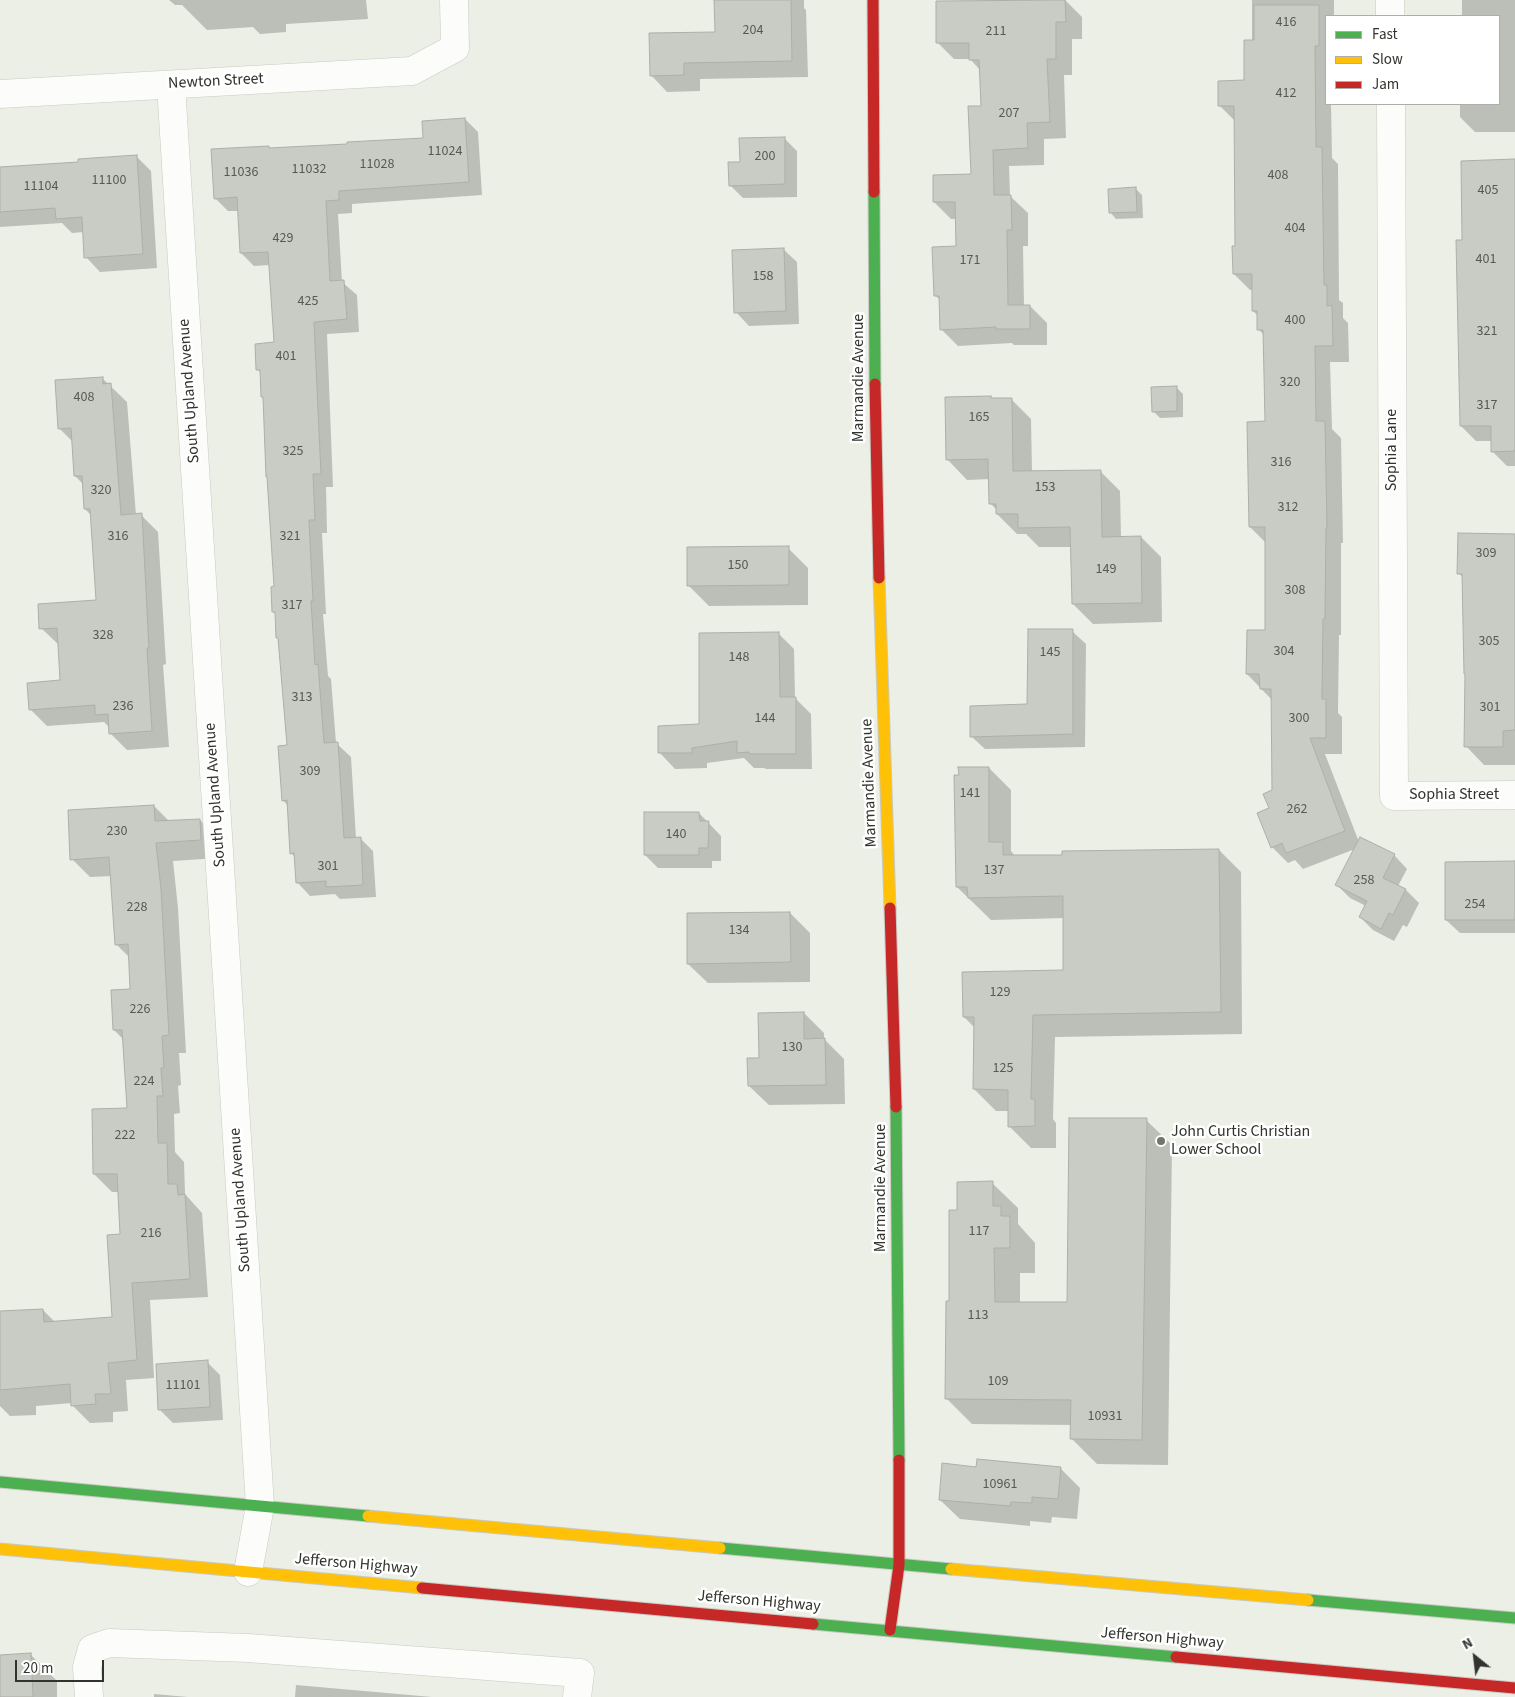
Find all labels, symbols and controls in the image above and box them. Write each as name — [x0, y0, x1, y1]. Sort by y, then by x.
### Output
house number: 416 — [1276, 15, 1296, 31]
legend — [1325, 15, 1500, 105]
house number: 204 — [743, 23, 763, 39]
house number: 211 — [986, 24, 1006, 40]
text: Fast — [1372, 24, 1398, 45]
text: Slow — [1372, 49, 1403, 70]
street label: Newton Street — [168, 70, 264, 94]
text: Jam — [1372, 74, 1399, 95]
house number: 412 — [1276, 86, 1296, 102]
house number: 207 — [999, 106, 1019, 122]
house number: 11024 — [428, 144, 462, 160]
house number: 200 — [755, 149, 775, 165]
house number: 11028 — [360, 157, 394, 173]
house number: 11032 — [292, 162, 326, 178]
house number: 11036 — [224, 165, 258, 181]
house number: 408 — [1268, 168, 1288, 184]
house number: 11100 — [92, 173, 126, 189]
house number: 11104 — [24, 179, 58, 195]
house number: 405 — [1478, 183, 1498, 199]
house number: 404 — [1285, 221, 1305, 237]
house number: 429 — [273, 231, 293, 247]
house number: 401 — [1476, 252, 1496, 268]
house number: 171 — [960, 253, 980, 269]
house number: 158 — [753, 269, 773, 285]
house number: 425 — [298, 294, 318, 310]
house number: 400 — [1285, 313, 1305, 329]
street label: Marmandie Avenue — [849, 314, 869, 442]
street label: South Upland Avenue — [175, 318, 205, 464]
house number: 321 — [1477, 324, 1497, 340]
house number: 401 — [276, 349, 296, 365]
house number: 320 — [1280, 375, 1300, 391]
house number: 408 — [74, 390, 94, 406]
house number: 317 — [1477, 398, 1497, 414]
street label: Sophia Lane — [1382, 409, 1402, 491]
house number: 165 — [969, 410, 989, 426]
house number: 325 — [283, 444, 303, 460]
house number: 316 — [1271, 455, 1291, 471]
house number: 153 — [1035, 480, 1055, 496]
house number: 320 — [91, 483, 111, 499]
house number: 312 — [1278, 500, 1298, 516]
house number: 316 — [108, 529, 128, 545]
house number: 321 — [280, 529, 300, 545]
house number: 309 — [1476, 546, 1496, 562]
house number: 150 — [728, 558, 748, 574]
house number: 149 — [1096, 562, 1116, 578]
house number: 308 — [1285, 583, 1305, 599]
house number: 317 — [282, 598, 302, 614]
house number: 328 — [93, 628, 113, 644]
house number: 305 — [1479, 634, 1499, 650]
house number: 304 — [1274, 644, 1294, 660]
house number: 145 — [1040, 645, 1060, 661]
house number: 148 — [729, 650, 749, 666]
house number: 313 — [292, 690, 312, 706]
house number: 236 — [113, 699, 133, 715]
house number: 301 — [1480, 700, 1500, 716]
house number: 144 — [755, 711, 775, 727]
house number: 300 — [1289, 711, 1309, 727]
street label: Marmandie Avenue — [858, 718, 882, 848]
street label: South Upland Avenue — [201, 722, 231, 868]
house number: 309 — [300, 764, 320, 780]
street label: Sophia Street — [1409, 785, 1499, 805]
house number: 141 — [960, 786, 980, 802]
house number: 262 — [1287, 802, 1307, 818]
house number: 230 — [107, 824, 127, 840]
house number: 140 — [666, 827, 686, 843]
house number: 301 — [318, 859, 338, 875]
house number: 137 — [984, 863, 1004, 879]
house number: 258 — [1354, 873, 1374, 889]
house number: 254 — [1465, 897, 1485, 913]
house number: 228 — [127, 900, 147, 916]
house number: 134 — [729, 923, 749, 939]
house number: 129 — [990, 985, 1010, 1001]
house number: 226 — [130, 1002, 150, 1018]
house number: 130 — [782, 1040, 802, 1056]
house number: 125 — [993, 1061, 1013, 1077]
house number: 224 — [134, 1074, 154, 1090]
place label: John Curtis Christian Lower School — [1171, 1122, 1310, 1160]
street label: Marmandie Avenue — [871, 1124, 891, 1252]
street label: South Upland Avenue — [226, 1127, 256, 1273]
house number: 222 — [115, 1128, 135, 1144]
marker: John Curtis Christian Lower School — [1155, 1135, 1167, 1147]
house number: 117 — [969, 1224, 989, 1240]
house number: 216 — [141, 1226, 161, 1242]
house number: 113 — [968, 1308, 988, 1324]
house number: 109 — [988, 1374, 1008, 1390]
house number: 11101 — [166, 1378, 200, 1394]
house number: 10931 — [1088, 1409, 1122, 1425]
house number: 10961 — [983, 1477, 1017, 1493]
street label: Jefferson Highway — [294, 1550, 418, 1580]
street label: Jefferson Highway — [697, 1587, 821, 1617]
street label: Jefferson Highway — [1100, 1624, 1224, 1654]
north arrow — [1450, 1632, 1500, 1682]
text: N — [1459, 1633, 1477, 1655]
scale bar — [18, 1650, 106, 1682]
text: 20 m — [23, 1658, 53, 1679]

